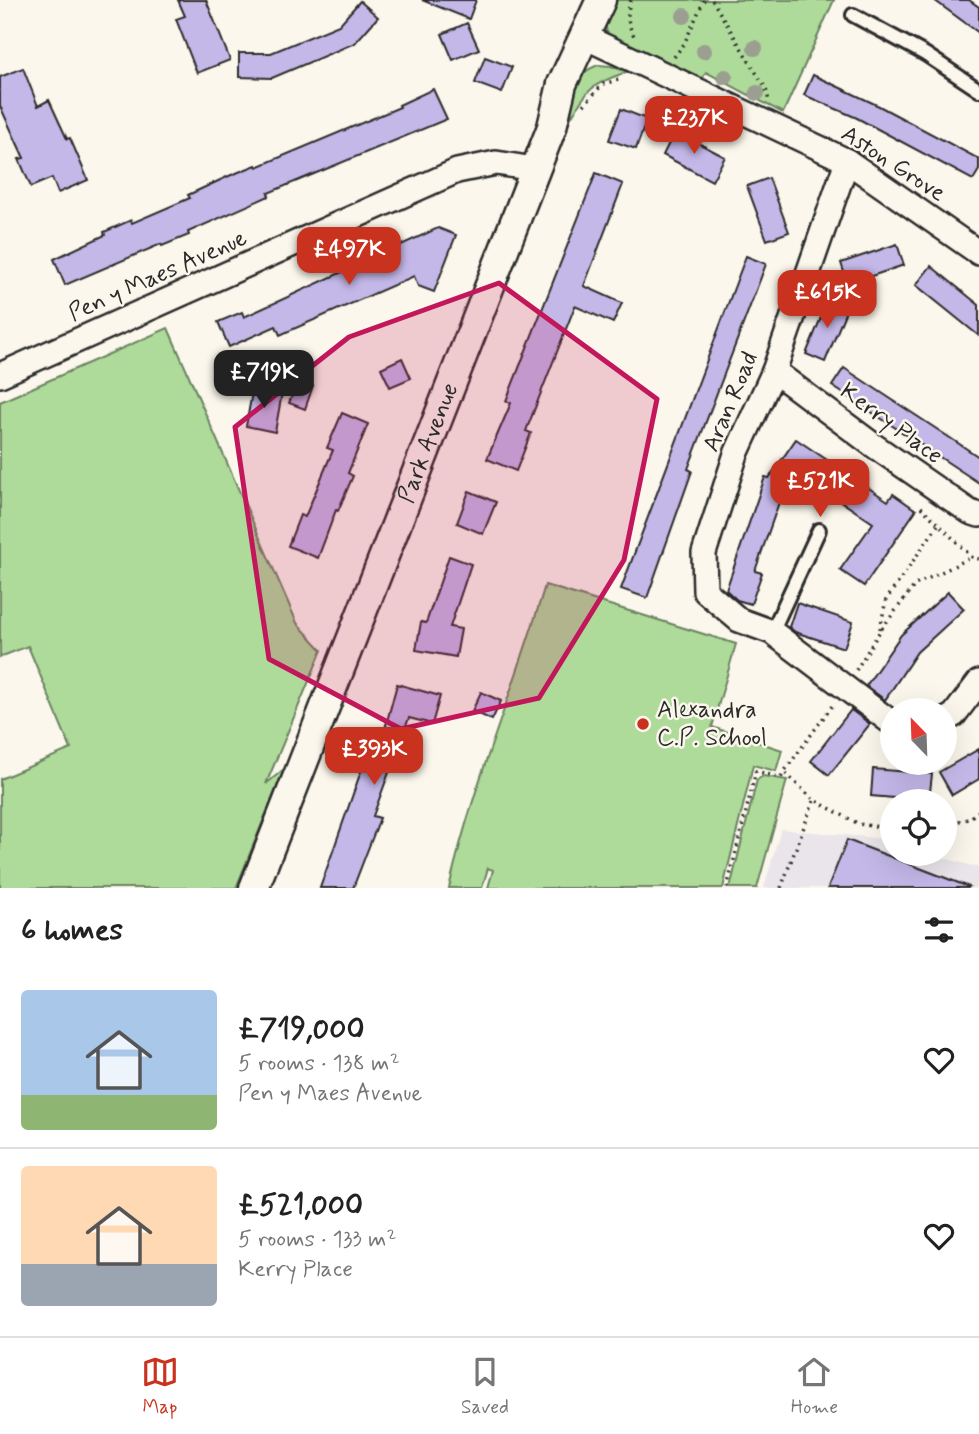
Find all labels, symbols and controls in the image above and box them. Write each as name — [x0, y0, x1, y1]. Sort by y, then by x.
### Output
pin: £237K — [645, 96, 743, 156]
text: £237K — [661, 104, 727, 134]
street label: Aston Grove — [835, 119, 951, 209]
street label: Pen y Maes Avenue — [64, 223, 252, 329]
pin: £497K — [300, 228, 398, 287]
text: £497K — [313, 235, 385, 265]
pin: £615K — [778, 270, 876, 330]
text: £615K — [794, 278, 860, 308]
street label: Aran Road — [696, 347, 766, 457]
pin: £719K — [215, 350, 313, 410]
text: £719K — [230, 358, 298, 388]
street label: Kerry Place — [833, 376, 949, 472]
street label: Park Avenue — [391, 378, 466, 507]
pin: £521K — [771, 460, 869, 519]
text: £521K — [786, 467, 854, 497]
place label: Alexandra C.P. School — [657, 695, 767, 754]
north arrow — [880, 698, 957, 775]
map controls — [880, 698, 957, 866]
marker: Alexandra C.P. School — [635, 716, 651, 732]
pin: £393K — [325, 728, 423, 787]
text: £393K — [341, 735, 407, 765]
button: locate — [880, 789, 957, 866]
text: 6 homes — [21, 911, 123, 950]
icon: filters — [920, 911, 958, 949]
text: £719,000 — [238, 1010, 364, 1049]
icon: home — [77, 1018, 161, 1102]
icon: heart — [920, 1041, 958, 1079]
text: 5 rooms · 138 m² — [238, 1049, 400, 1079]
text: Pen y Maes Avenue — [238, 1079, 422, 1109]
text: £521,000 — [238, 1186, 363, 1225]
icon: home — [77, 1194, 161, 1278]
icon: heart — [920, 1217, 958, 1255]
text: 5 rooms · 133 m² — [238, 1225, 397, 1255]
text: Kerry Place — [238, 1255, 353, 1285]
tab: Map — [141, 1353, 179, 1420]
tab: Saved — [461, 1353, 509, 1420]
tab: Home — [791, 1353, 838, 1420]

